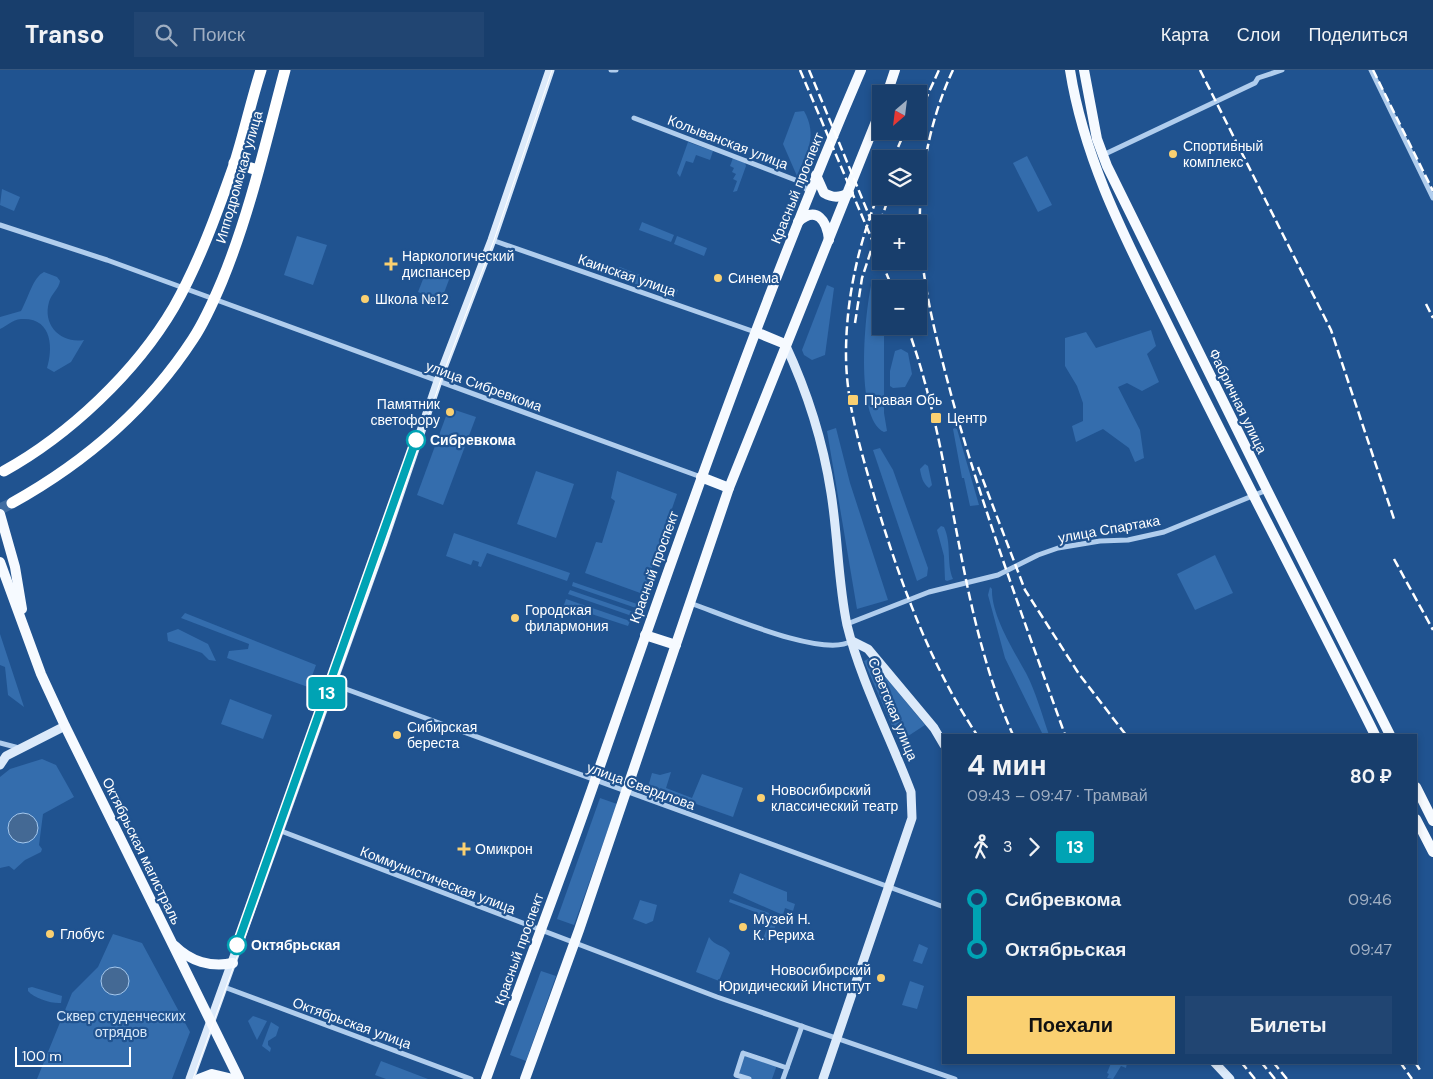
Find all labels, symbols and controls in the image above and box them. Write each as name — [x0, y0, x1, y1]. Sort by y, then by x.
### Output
search box — [134, 12, 484, 57]
text: Transo — [25, 19, 104, 50]
icon: search — [152, 21, 180, 49]
text: Поиск — [192, 22, 245, 47]
text: Карта — [1161, 23, 1209, 47]
text: Слои — [1237, 23, 1281, 47]
text: Поделиться — [1309, 23, 1408, 47]
north arrow — [872, 85, 928, 140]
map controls — [872, 85, 927, 335]
street label: Ипподромская улица — [211, 108, 267, 245]
street label: Колыванская улица — [665, 111, 791, 173]
street label: Красный проспект — [767, 129, 828, 246]
place label: Спортивный комплекс — [1183, 137, 1263, 171]
marker: Спортивный комплекс — [1167, 148, 1179, 160]
button: layers — [872, 150, 927, 205]
button: + — [872, 215, 927, 270]
place label: Наркологический диспансер — [402, 247, 514, 281]
street label: Каинская улица — [576, 250, 679, 300]
marker: Наркологический диспансер — [384, 257, 398, 271]
place label: Синема — [728, 269, 779, 287]
marker: Синема — [712, 272, 724, 284]
button: − — [872, 280, 927, 335]
place label: Школа №12 — [375, 290, 449, 308]
marker: Школа №12 — [359, 293, 371, 305]
street label: Фабричная улица — [1205, 346, 1271, 457]
street label: улица Сибревкома — [423, 357, 545, 416]
place label: Правая Обь — [864, 391, 942, 409]
marker: Правая Обь — [846, 393, 860, 407]
place label: Памятник светофору — [370, 395, 441, 429]
marker: Памятник светофору — [444, 406, 456, 418]
place label: Центр — [947, 409, 987, 427]
marker: Центр — [929, 411, 943, 425]
marker: Сибревкома — [406, 430, 426, 450]
place label: Сибревкома — [430, 431, 516, 449]
street label: Красный проспект — [625, 508, 683, 626]
street label: улица Спартака — [1057, 511, 1162, 547]
place label: Городская филармония — [525, 601, 609, 635]
marker: Городская филармония — [509, 612, 521, 624]
street label: Советская улица — [864, 655, 922, 763]
line badge: 13 — [304, 677, 350, 709]
text: 13 — [318, 681, 336, 705]
place label: Сибирская береста — [407, 718, 477, 752]
marker: Сибирская береста — [391, 729, 403, 741]
text: 4 мин — [967, 747, 1047, 784]
street label: улица Свердлова — [584, 758, 698, 814]
text: 80 ₽ — [1350, 764, 1392, 789]
street label: Октябрьская магистраль — [98, 774, 186, 928]
place label: Новосибирский классический театр — [771, 781, 899, 815]
text: 09:43 – 09:47 · Трамвай — [967, 785, 1148, 806]
marker: Новосибирский классический театр — [755, 792, 767, 804]
icon: walk — [967, 833, 995, 861]
icon: forward — [1020, 833, 1048, 861]
text: 13 — [1066, 835, 1084, 859]
text: 3 — [1003, 836, 1012, 857]
place label: Омикрон — [475, 840, 533, 858]
street label: Коммунистическая улица — [358, 842, 519, 918]
marker: Омикрон — [457, 842, 471, 856]
text: Сибревкома — [1005, 887, 1121, 912]
text: 09:46 — [1348, 889, 1392, 910]
street label: Красный проспект — [490, 890, 548, 1008]
place label: Музей Н. К. Рериха — [753, 910, 815, 944]
marker: Музей Н. К. Рериха — [737, 921, 749, 933]
place label: Глобус — [60, 925, 104, 943]
marker: Глобус — [44, 928, 56, 940]
marker: Октябрьская — [227, 935, 247, 955]
place label: Октябрьская — [251, 936, 340, 954]
text: Октябрьская — [1005, 937, 1126, 962]
text: 09:47 — [1350, 939, 1392, 960]
place label: Новосибирский Юридический Институт — [719, 961, 872, 995]
marker: Новосибирский Юридический Институт — [875, 972, 887, 984]
street label: Октябрьская улица — [290, 993, 414, 1053]
button: Поехали — [967, 996, 1175, 1054]
button: Билеты — [1185, 996, 1392, 1054]
park label: Сквер студенческих отрядов — [56, 1007, 186, 1041]
scale bar — [15, 1044, 131, 1067]
text: 100 m — [22, 1047, 62, 1065]

